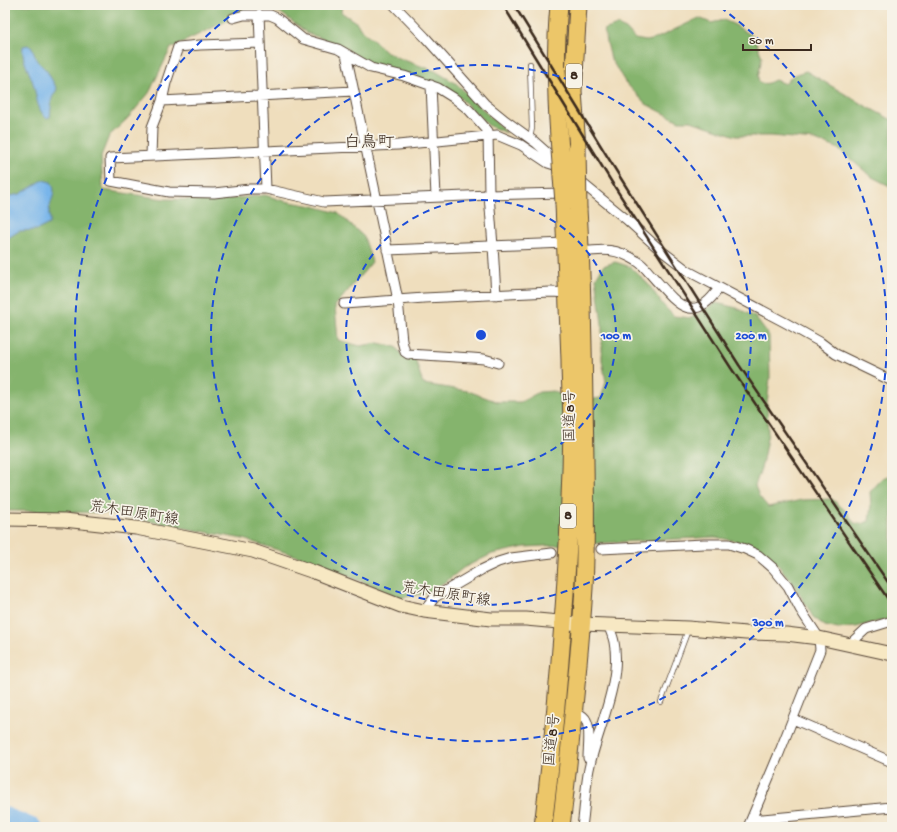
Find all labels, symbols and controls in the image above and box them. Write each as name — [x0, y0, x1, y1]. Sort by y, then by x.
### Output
scale bar — [743, 26, 811, 52]
text: 50 m — [749, 35, 774, 49]
road number: 8 — [566, 64, 582, 88]
district label: 白鳥町 — [344, 132, 395, 154]
centre of rings — [474, 328, 488, 342]
text: 100 m — [600, 330, 631, 344]
text: 200 m — [736, 330, 767, 344]
street label: 国道8号 — [562, 389, 580, 443]
street label: 荒木田原町線 — [88, 497, 180, 530]
road number: 8 — [560, 504, 576, 528]
street label: 荒木田原町線 — [400, 578, 492, 611]
text: 300 m — [751, 617, 784, 631]
street label: 国道8号 — [541, 713, 565, 767]

